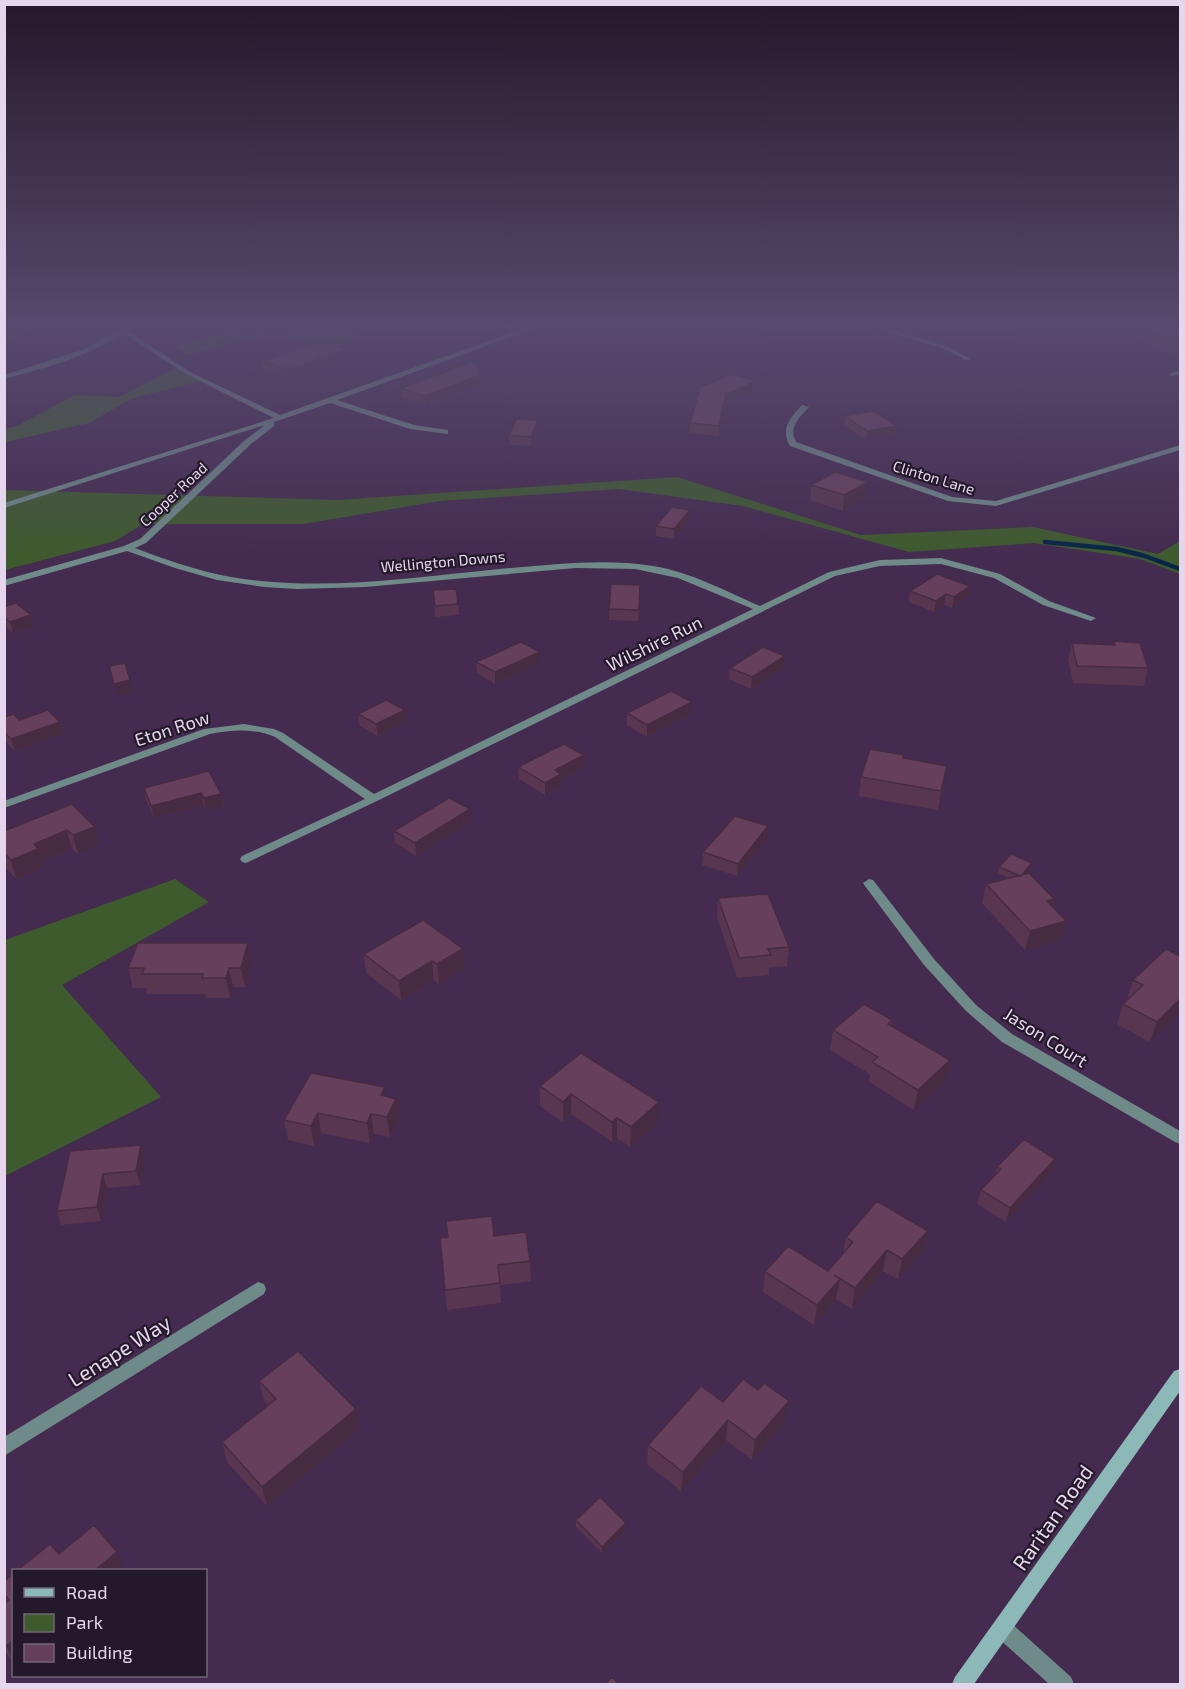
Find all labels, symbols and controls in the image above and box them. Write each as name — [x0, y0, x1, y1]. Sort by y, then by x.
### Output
street label: Clinton Lane — [891, 456, 977, 498]
street label: Cooper Road — [135, 458, 211, 530]
street label: Wellington Downs — [380, 547, 506, 575]
street label: Wilshire Run — [603, 610, 705, 676]
street label: Eton Row — [132, 705, 212, 750]
street label: Jason Court — [1000, 1003, 1092, 1071]
street label: Lenape Way — [63, 1309, 175, 1391]
street label: Raritan Road — [1007, 1459, 1097, 1575]
legend — [12, 1569, 207, 1677]
text: Road — [66, 1581, 107, 1603]
text: Park — [66, 1611, 103, 1633]
text: Building — [66, 1641, 133, 1663]

